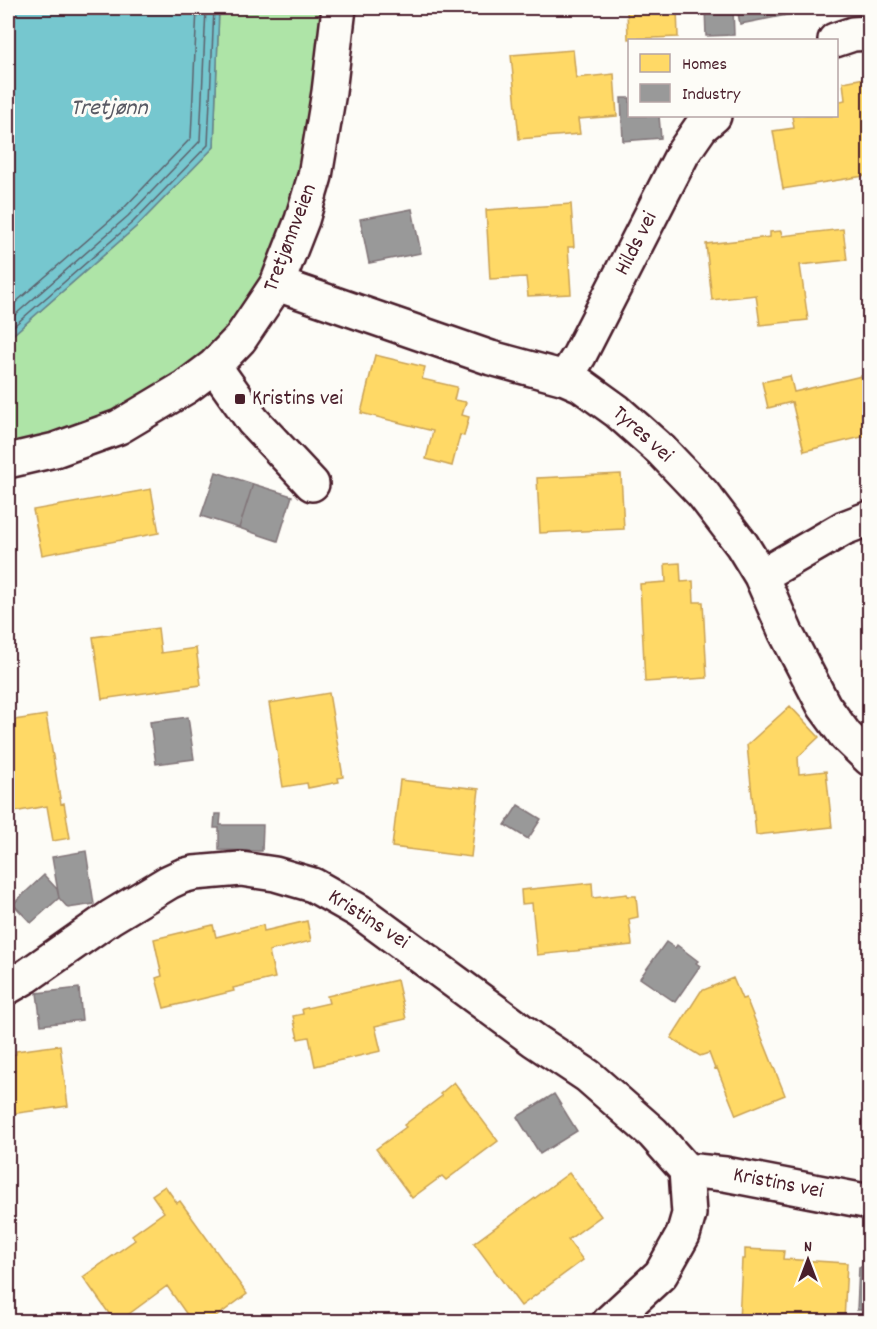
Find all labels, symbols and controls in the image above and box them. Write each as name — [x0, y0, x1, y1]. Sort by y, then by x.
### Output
legend — [628, 39, 838, 117]
text: Homes — [682, 53, 727, 78]
text: Industry — [682, 83, 741, 108]
water label: Tretjønn — [70, 92, 148, 126]
street label: Tretjønnveien — [256, 180, 326, 296]
street label: Hilds vei — [608, 207, 666, 281]
place label: Kristins vei — [252, 384, 343, 415]
marker: Kristins vei — [233, 392, 247, 406]
street label: Tyres vei — [605, 399, 679, 471]
street label: Kristins vei — [321, 882, 415, 958]
street label: Kristins vei — [730, 1160, 826, 1208]
north arrow — [778, 1230, 838, 1290]
text: N — [804, 1236, 812, 1259]

